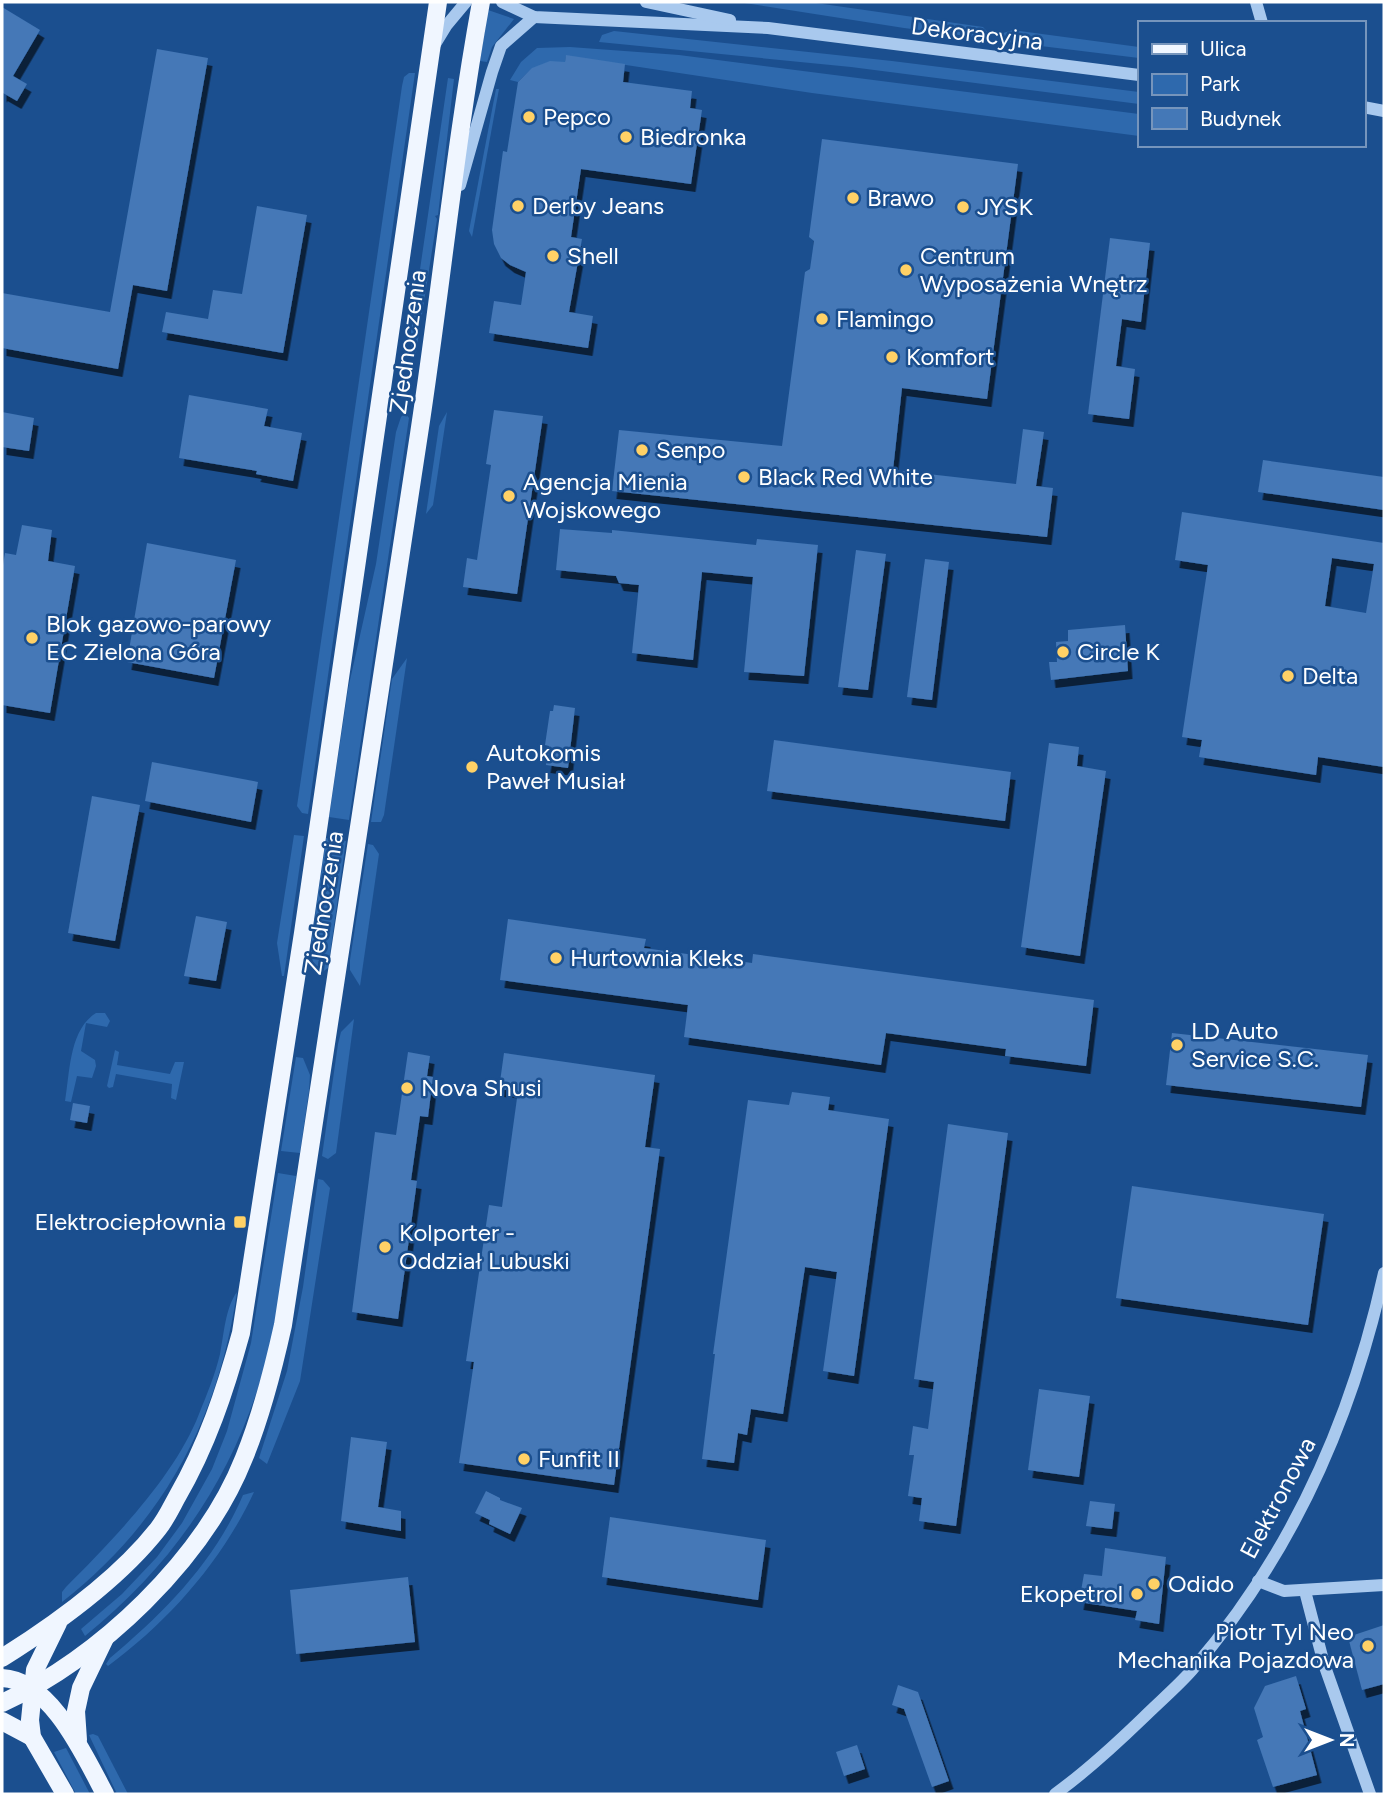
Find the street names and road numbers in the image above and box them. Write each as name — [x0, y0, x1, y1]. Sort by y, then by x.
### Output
street label: Dekoracyjna — [909, 11, 1045, 56]
street label: Zjednoczenia — [383, 268, 432, 416]
street label: Zjednoczenia — [298, 829, 349, 977]
street label: Elektronowa — [1234, 1432, 1322, 1563]

